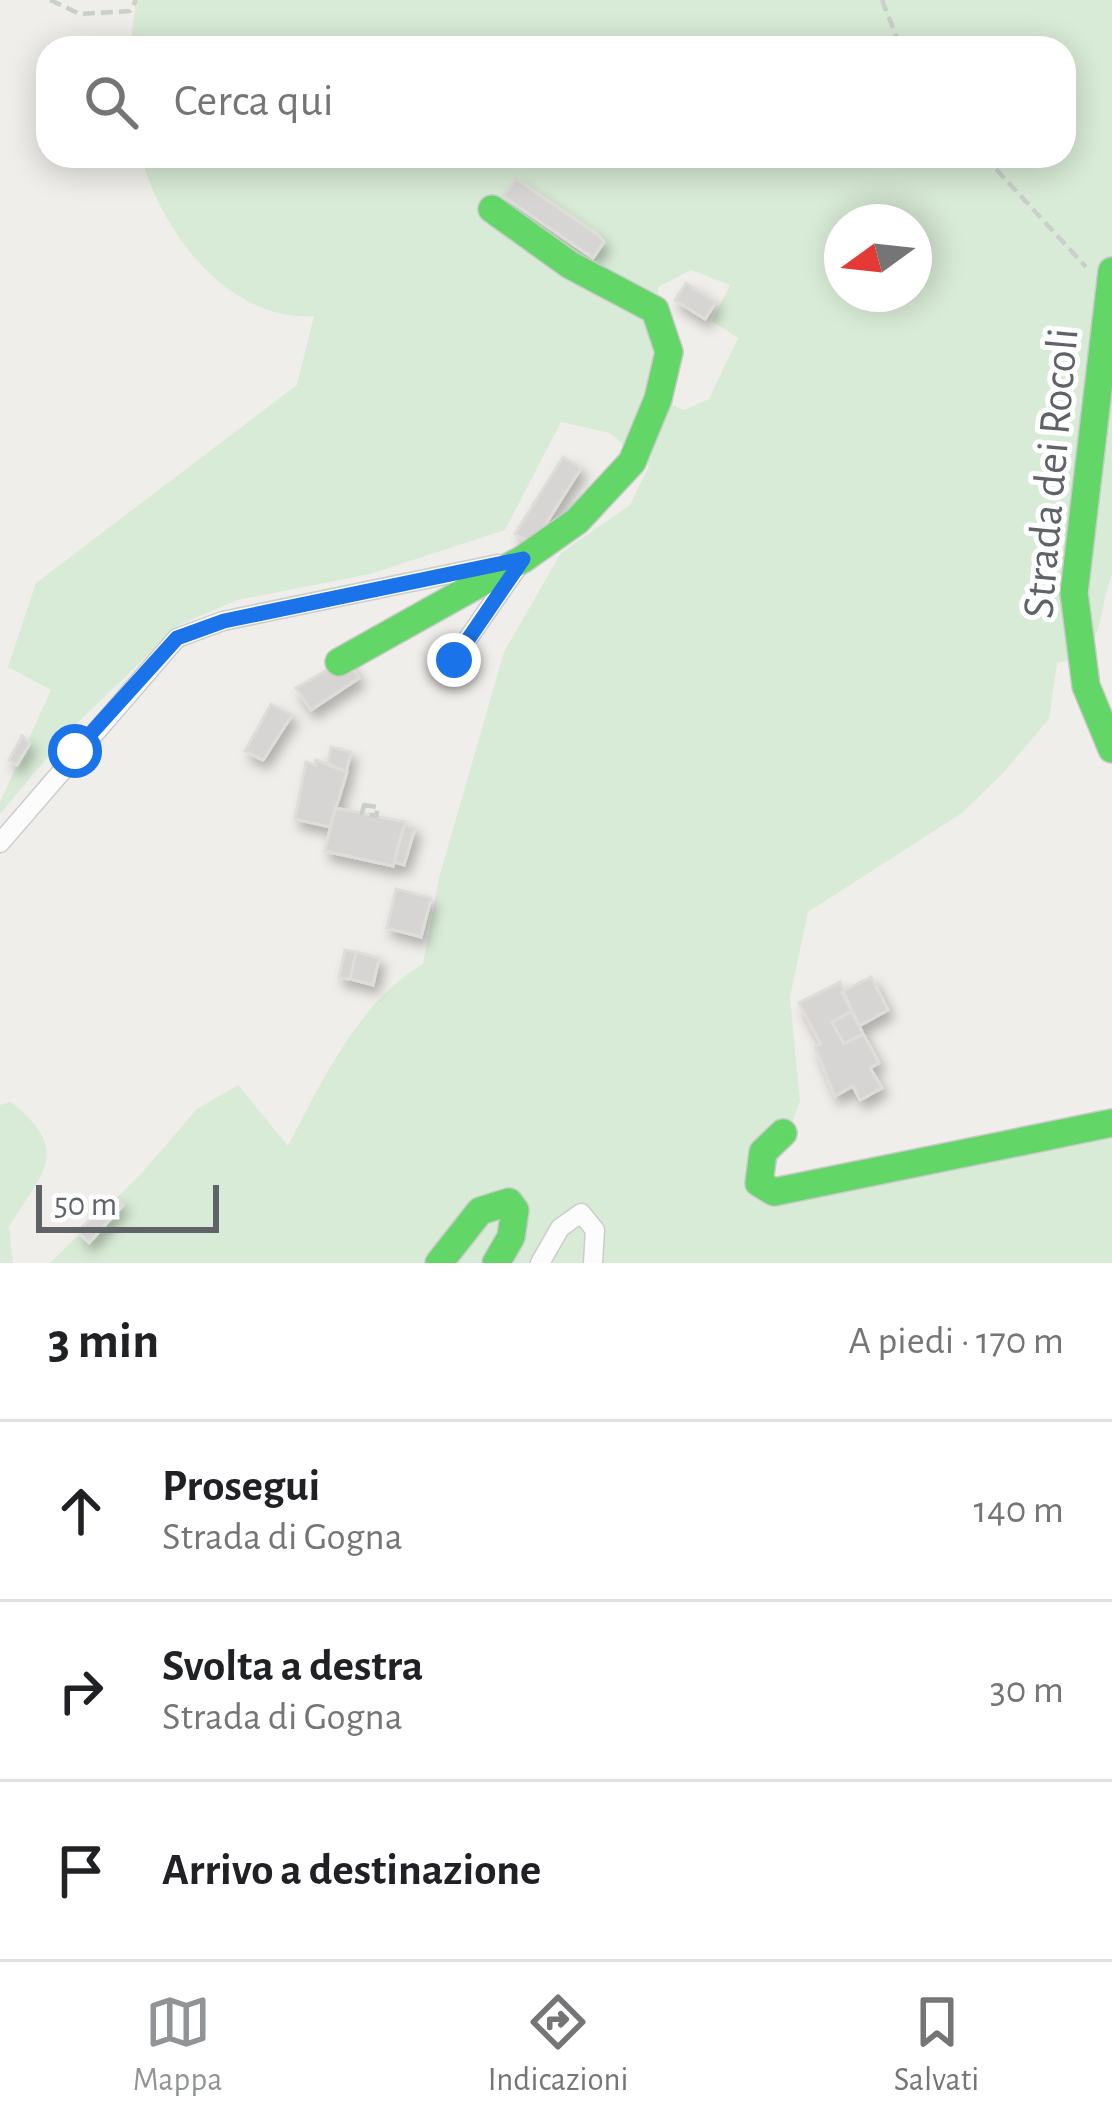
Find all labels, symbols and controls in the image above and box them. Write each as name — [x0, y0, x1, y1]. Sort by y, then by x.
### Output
search box — [36, 36, 1076, 168]
icon: search — [78, 69, 144, 135]
text: Cerca qui — [174, 79, 334, 124]
north arrow — [824, 204, 932, 312]
street label: Strada dei Rocoli — [1016, 326, 1087, 620]
route end — [427, 633, 481, 687]
route start — [48, 724, 102, 778]
scale bar — [36, 1179, 219, 1232]
text: 50 m — [54, 1189, 117, 1222]
text: 3 min — [48, 1316, 159, 1367]
text: A piedi · 170 m — [848, 1322, 1064, 1361]
text: Prosegui — [162, 1464, 320, 1509]
icon: ahead — [48, 1478, 114, 1544]
text: 140 m — [974, 1491, 1064, 1530]
text: Strada di Gogna — [162, 1518, 403, 1557]
text: Svolta a destra — [162, 1644, 423, 1689]
icon: right — [48, 1658, 114, 1724]
text: 30 m — [990, 1671, 1064, 1710]
text: Strada di Gogna — [162, 1698, 403, 1737]
icon: arrive — [48, 1838, 114, 1904]
text: Arrivo a destinazione — [162, 1848, 541, 1893]
tab: Mappa — [133, 1989, 222, 2101]
tab: Indicazioni — [488, 1989, 629, 2101]
tab: Salvati — [894, 1989, 979, 2101]

